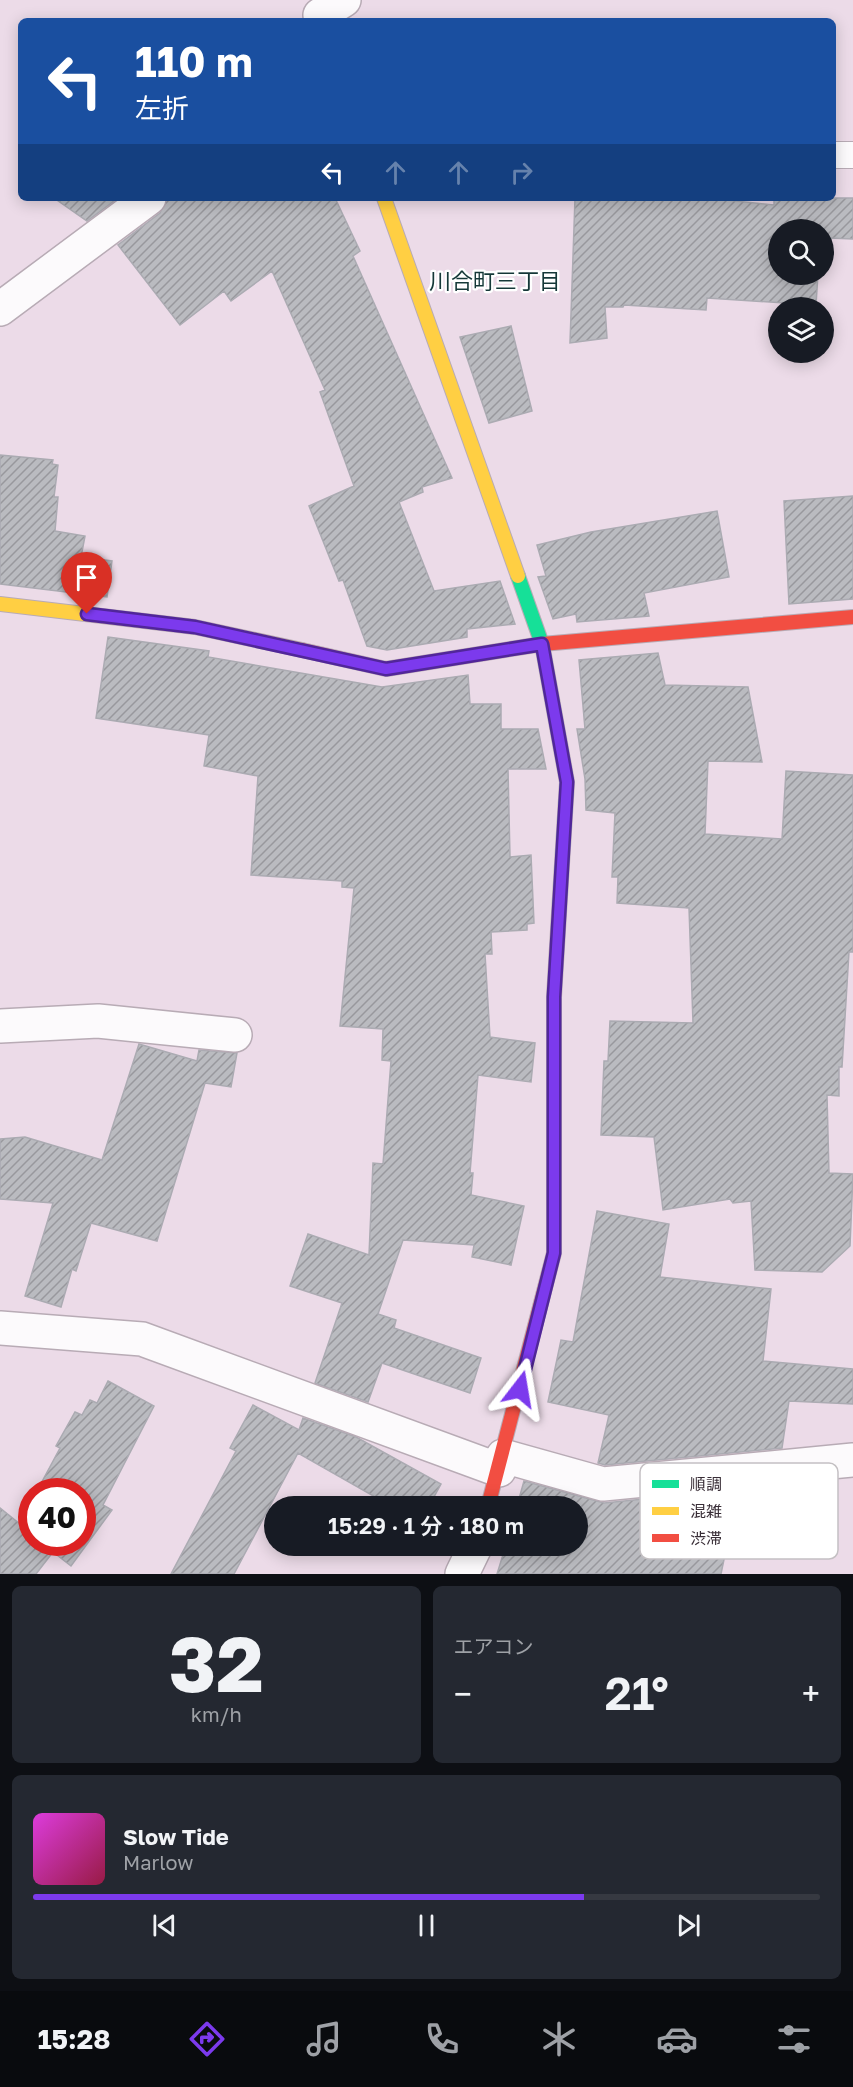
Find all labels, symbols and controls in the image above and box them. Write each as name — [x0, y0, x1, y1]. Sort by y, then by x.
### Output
text: 110 m — [135, 36, 253, 86]
icon: left — [36, 42, 114, 120]
text: 左折 — [135, 92, 189, 124]
icon: left — [316, 156, 349, 189]
icon: ahead — [379, 156, 412, 189]
icon: ahead — [442, 156, 475, 189]
icon: right — [505, 156, 538, 189]
map controls — [768, 219, 834, 363]
button: search — [768, 219, 834, 285]
district label: 川合町三丁目 — [429, 267, 561, 294]
button: layers — [768, 297, 834, 363]
pin — [61, 552, 112, 614]
icon: arrive — [70, 561, 103, 594]
position arrow — [488, 1357, 552, 1421]
legend — [640, 1463, 838, 1559]
text: 順調 — [690, 1474, 722, 1494]
speed limit sign: 40 — [18, 1478, 96, 1556]
text: 混雑 — [690, 1501, 722, 1521]
text: 15:29 · 1 分 · 180 m — [328, 1512, 524, 1539]
text: 渋滞 — [690, 1528, 722, 1548]
text: 32 — [169, 1616, 264, 1709]
text: エアコン — [454, 1634, 534, 1658]
text: 21° — [605, 1666, 669, 1720]
text: − — [454, 1674, 472, 1713]
text: + — [802, 1674, 820, 1713]
text: km/h — [191, 1702, 242, 1726]
text: Slow Tide — [123, 1823, 229, 1850]
text: Marlow — [123, 1850, 194, 1874]
icon: previous — [148, 1909, 181, 1942]
icon: pause — [410, 1909, 443, 1942]
icon: next — [672, 1909, 705, 1942]
icon: directions — [186, 2018, 228, 2060]
icon: music — [303, 2018, 345, 2060]
icon: phone — [421, 2018, 463, 2060]
icon: climate — [538, 2018, 580, 2060]
icon: car — [656, 2018, 698, 2060]
icon: filters — [773, 2018, 815, 2060]
text: 15:28 — [38, 2023, 110, 2055]

